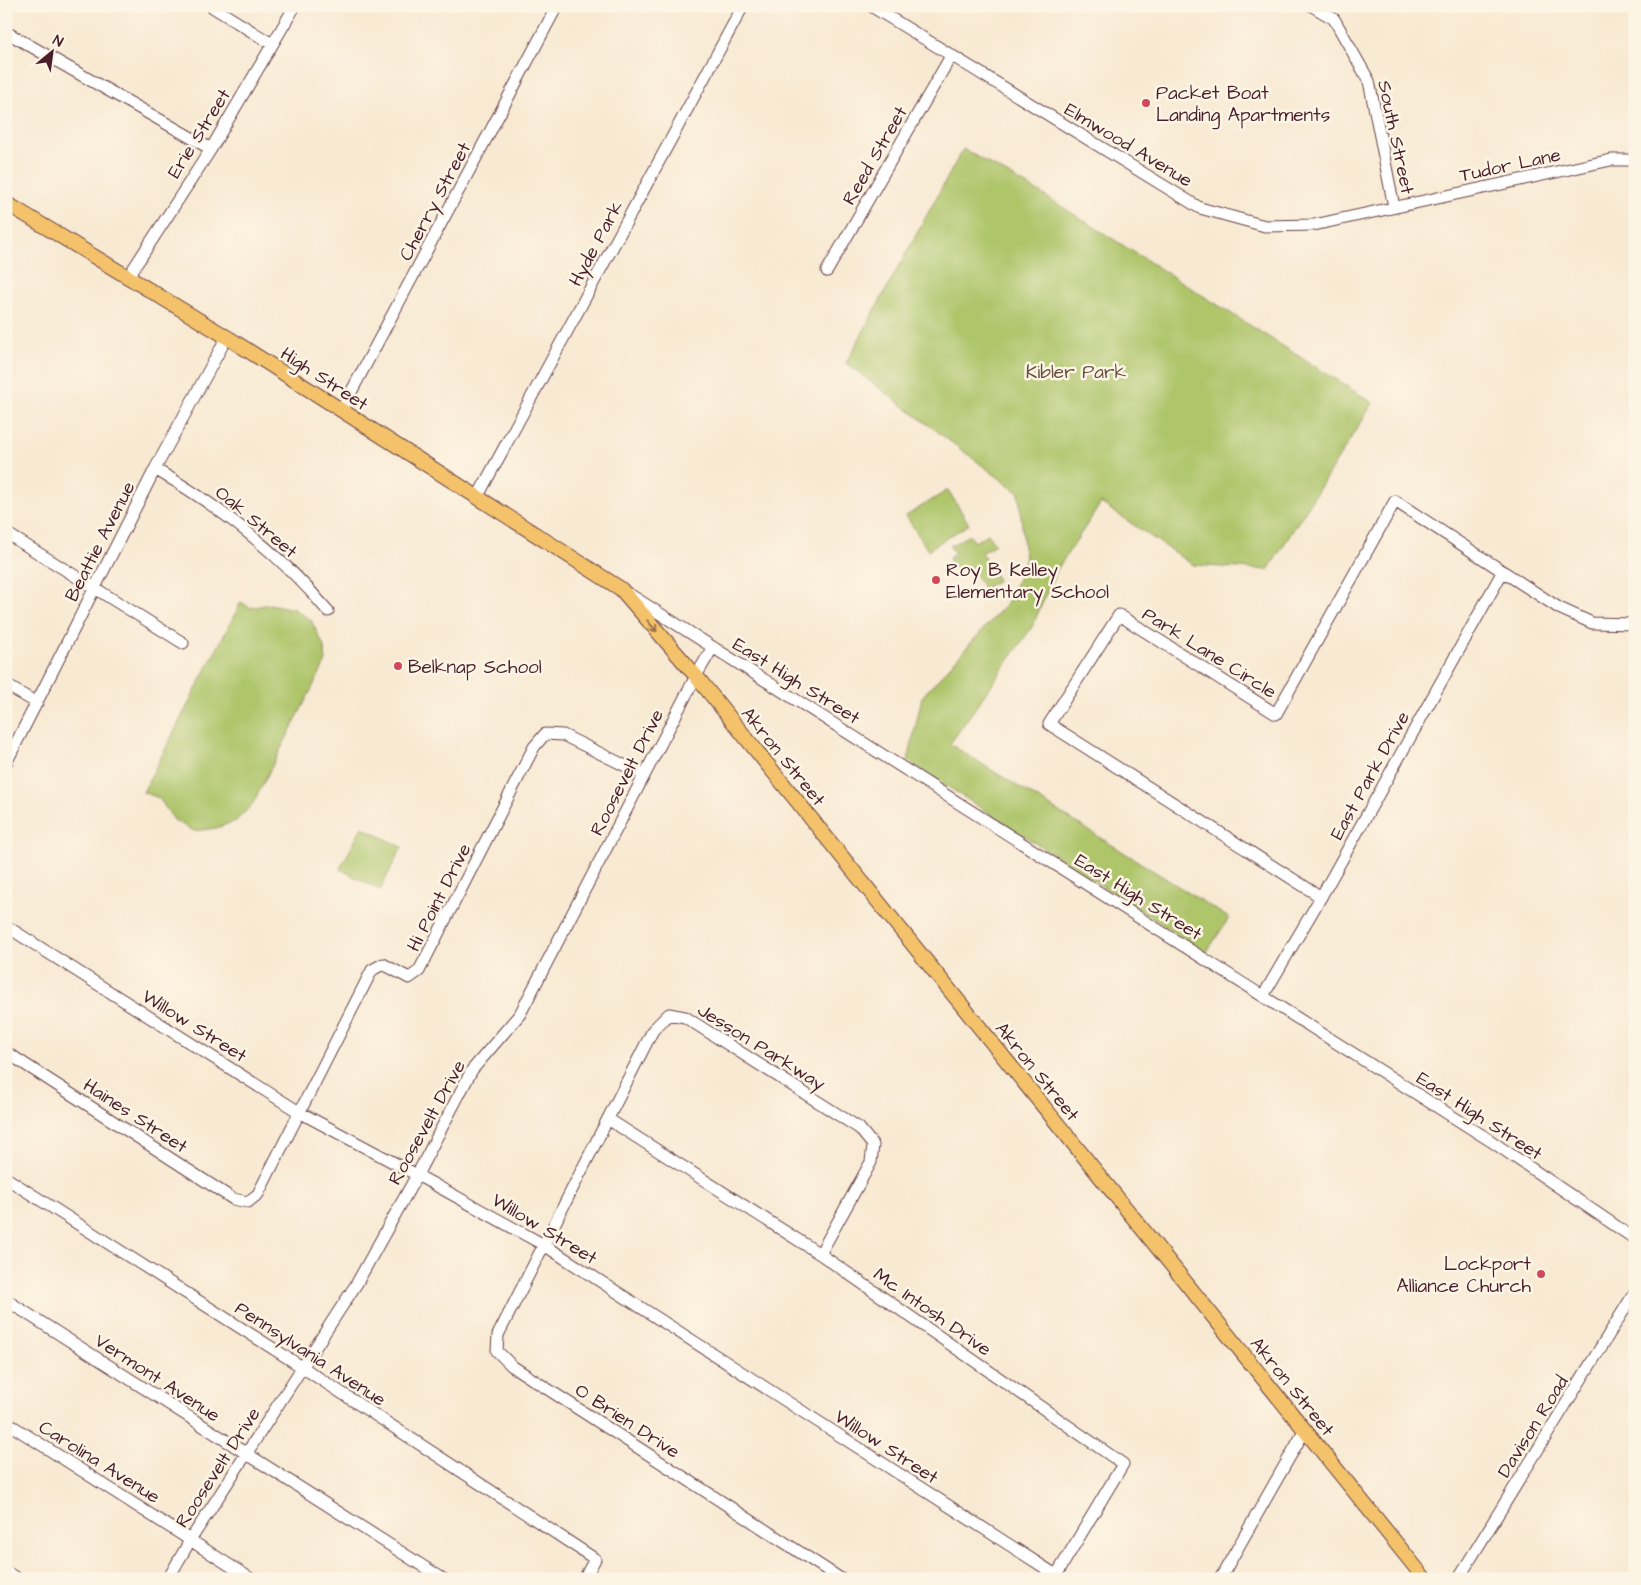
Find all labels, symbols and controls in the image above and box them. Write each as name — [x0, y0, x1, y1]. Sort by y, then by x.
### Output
north arrow — [28, 28, 78, 78]
text: N — [49, 31, 67, 52]
street label: South Street — [1370, 78, 1421, 197]
place label: Packet Boat Landing Apartments — [1156, 80, 1330, 130]
street label: Erie Street — [161, 84, 238, 184]
street label: Elmwood Avenue — [1059, 96, 1197, 194]
marker: Packet Boat Landing Apartments — [1140, 97, 1152, 109]
street label: Reed Street — [836, 101, 915, 210]
street label: Cherry Street — [393, 137, 479, 266]
street label: Tudor Lane — [1457, 142, 1563, 189]
street label: Hyde Park — [562, 196, 631, 292]
street label: High Street — [274, 341, 374, 419]
park label: Kibler Park — [1026, 359, 1127, 386]
street label: Beattie Avenue — [59, 477, 142, 606]
street label: Oak Street — [209, 480, 303, 565]
place label: Roy B Kelley Elementary School — [946, 557, 1109, 607]
marker: Roy B Kelley Elementary School — [930, 574, 942, 586]
street label: Park Lane Circle — [1137, 601, 1282, 705]
one-way arrow — [647, 619, 658, 632]
street label: East High Street — [727, 631, 865, 732]
place label: Belknap School — [408, 654, 542, 681]
marker: Belknap School — [392, 660, 404, 672]
street label: Akron Street — [734, 702, 832, 813]
street label: Roosevelt Drive — [584, 705, 671, 841]
street label: East Park Drive — [1324, 707, 1417, 845]
street label: Hi Point Drive — [400, 839, 478, 957]
street label: East High Street — [1069, 847, 1207, 948]
street label: Willow Street — [137, 983, 252, 1069]
street label: Jesson Parkway — [691, 997, 831, 1099]
street label: Akron Street — [988, 1017, 1086, 1128]
street label: Roosevelt Drive — [382, 1055, 473, 1190]
street label: East High Street — [1410, 1065, 1548, 1168]
street label: Haines Street — [78, 1072, 193, 1160]
street label: Willow Street — [486, 1187, 602, 1272]
place label: Lockport Alliance Church — [1396, 1251, 1532, 1300]
street label: Mc Intosh Drive — [868, 1261, 997, 1363]
marker: Lockport Alliance Church — [1535, 1268, 1547, 1280]
street label: Pennsylvania Avenue — [229, 1295, 391, 1414]
street label: Vermont Avenue — [89, 1328, 225, 1429]
street label: Akron Street — [1243, 1332, 1341, 1443]
street label: Davison Road — [1491, 1370, 1576, 1483]
street label: O Brien Drive — [569, 1377, 685, 1465]
street label: Roosevelt Drive — [169, 1402, 267, 1533]
street label: Willow Street — [829, 1404, 944, 1491]
street label: Carolina Avenue — [33, 1414, 165, 1510]

